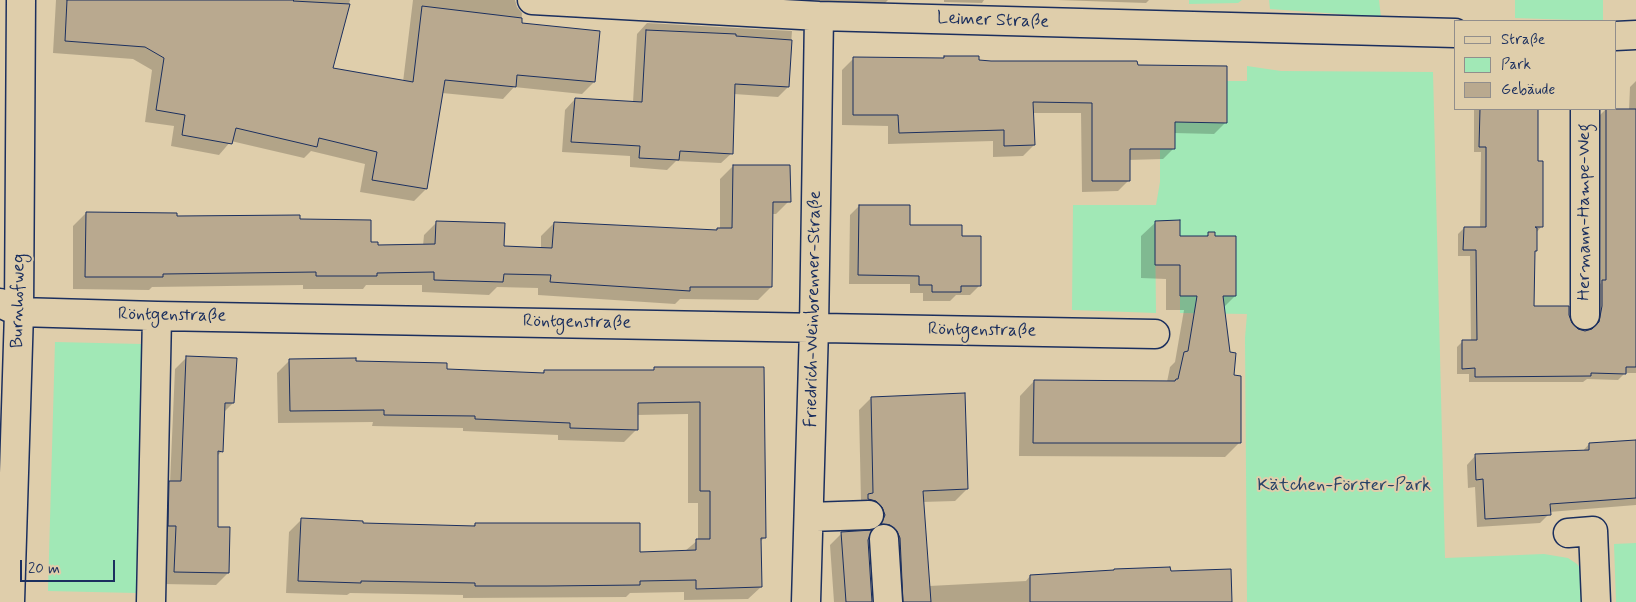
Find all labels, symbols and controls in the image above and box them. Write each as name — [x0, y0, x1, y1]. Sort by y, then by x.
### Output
street label: Leimer Straße — [937, 8, 1049, 34]
legend — [1454, 20, 1616, 110]
text: Straße — [1501, 30, 1545, 50]
text: Park — [1501, 55, 1531, 75]
text: Gebäude — [1501, 80, 1555, 100]
street label: Hermann-Hampe-Weg — [1574, 123, 1596, 301]
street label: Friedrich-Weinbrenner-Straße — [801, 190, 827, 428]
street label: Burnhofweg — [7, 254, 31, 348]
street label: Röntgenstraße — [118, 304, 226, 328]
street label: Röntgenstraße — [523, 311, 631, 335]
street label: Röntgenstraße — [928, 319, 1036, 343]
park label: Kätchen-Förster-Park — [1257, 475, 1431, 497]
scale bar — [22, 550, 118, 582]
text: 20 m — [28, 559, 60, 579]

